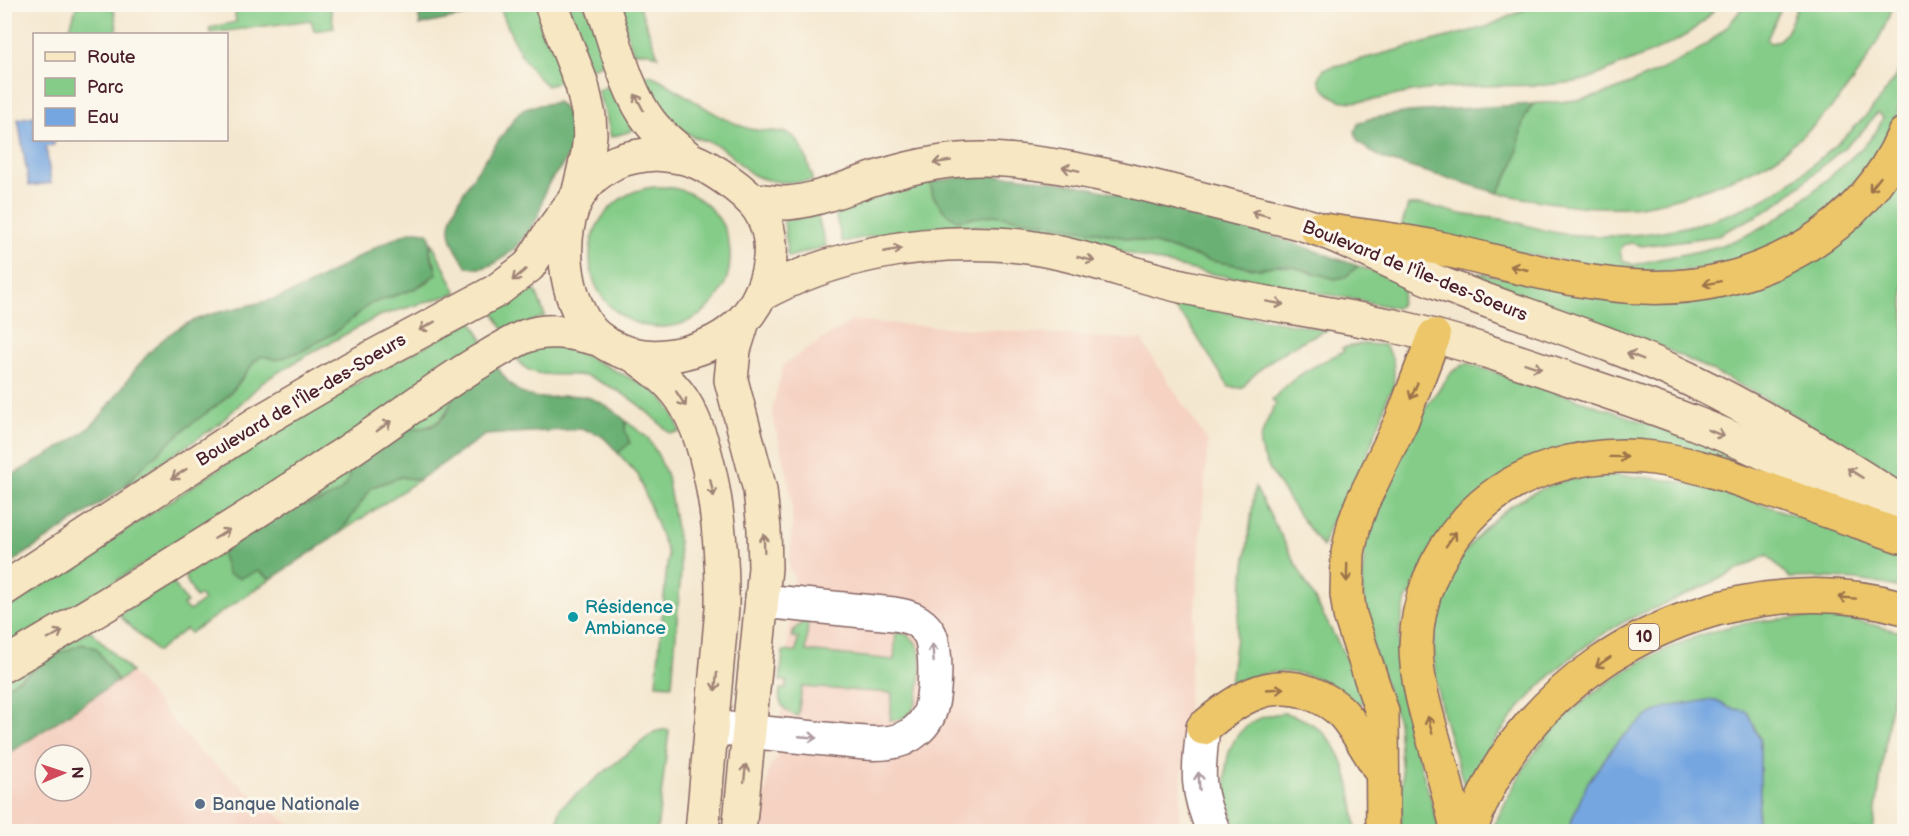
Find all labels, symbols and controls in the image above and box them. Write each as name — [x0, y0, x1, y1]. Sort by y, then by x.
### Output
legend — [33, 33, 228, 141]
text: Route — [87, 47, 136, 68]
text: Parc — [87, 77, 124, 98]
one-way arrow — [633, 94, 645, 111]
text: Eau — [87, 107, 119, 128]
one-way arrow — [933, 157, 952, 168]
one-way arrow — [1061, 163, 1081, 174]
one-way arrow — [1869, 176, 1882, 192]
one-way arrow — [1251, 208, 1270, 220]
street label: Boulevard de l'Île-des-Soeurs — [1299, 214, 1531, 326]
one-way arrow — [882, 244, 902, 255]
one-way arrow — [1076, 254, 1095, 265]
one-way arrow — [1510, 261, 1529, 273]
one-way arrow — [511, 268, 527, 281]
one-way arrow — [1703, 278, 1722, 289]
one-way arrow — [1265, 298, 1285, 309]
one-way arrow — [419, 320, 436, 332]
street label: Boulevard de l'Île-des-Soeurs — [191, 327, 410, 471]
one-way arrow — [1626, 350, 1645, 361]
one-way arrow — [1523, 362, 1542, 373]
one-way arrow — [1408, 382, 1419, 400]
one-way arrow — [675, 391, 688, 408]
one-way arrow — [375, 419, 391, 432]
one-way arrow — [1706, 428, 1725, 439]
one-way arrow — [1609, 451, 1629, 463]
one-way arrow — [1847, 466, 1864, 478]
one-way arrow — [171, 468, 188, 480]
one-way arrow — [707, 477, 718, 497]
one-way arrow — [213, 528, 230, 540]
one-way arrow — [1445, 532, 1457, 548]
one-way arrow — [759, 533, 770, 553]
one-way arrow — [1341, 562, 1353, 582]
one-way arrow — [1837, 592, 1857, 603]
place label: Résidence Ambiance — [585, 597, 673, 639]
marker: Résidence Ambiance — [566, 610, 580, 624]
road number: 10 — [1629, 624, 1659, 650]
one-way arrow — [46, 629, 63, 641]
one-way arrow — [928, 643, 939, 663]
one-way arrow — [1595, 656, 1611, 668]
one-way arrow — [710, 671, 721, 691]
one-way arrow — [1265, 683, 1285, 694]
one-way arrow — [1423, 716, 1435, 735]
one-way arrow — [797, 732, 817, 743]
north arrow — [33, 743, 93, 803]
one-way arrow — [739, 764, 750, 784]
text: N — [67, 766, 86, 779]
one-way arrow — [1194, 772, 1205, 791]
place label: Banque Nationale — [212, 794, 360, 815]
marker: Banque Nationale — [193, 797, 207, 811]

